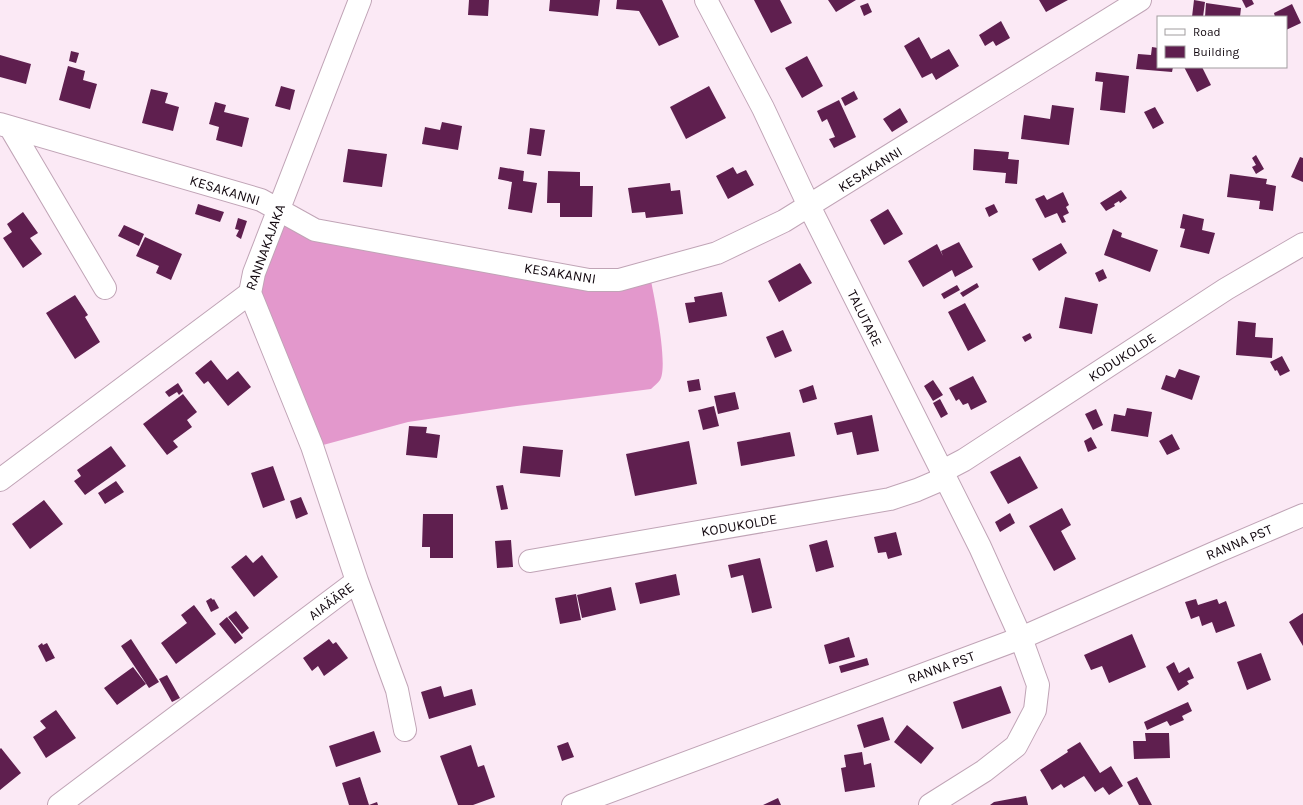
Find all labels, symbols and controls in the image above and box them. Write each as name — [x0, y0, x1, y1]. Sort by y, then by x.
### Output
legend — [1157, 16, 1287, 68]
text: Road — [1193, 25, 1221, 39]
text: Building — [1193, 45, 1240, 59]
street label: KESAKANNI — [835, 143, 906, 196]
street label: KESAKANNI — [188, 172, 262, 209]
street label: RANNAKAJAKA — [242, 202, 289, 293]
street label: KESAKANNI — [523, 259, 597, 288]
street label: TALUTARE — [844, 287, 886, 349]
street label: KODUKOLDE — [1085, 329, 1159, 386]
street label: KODUKOLDE — [700, 510, 779, 541]
street label: RANNA PST — [1203, 521, 1275, 564]
street label: AIAÄÄRE — [305, 579, 357, 624]
street label: RANNA PST — [905, 647, 977, 687]

